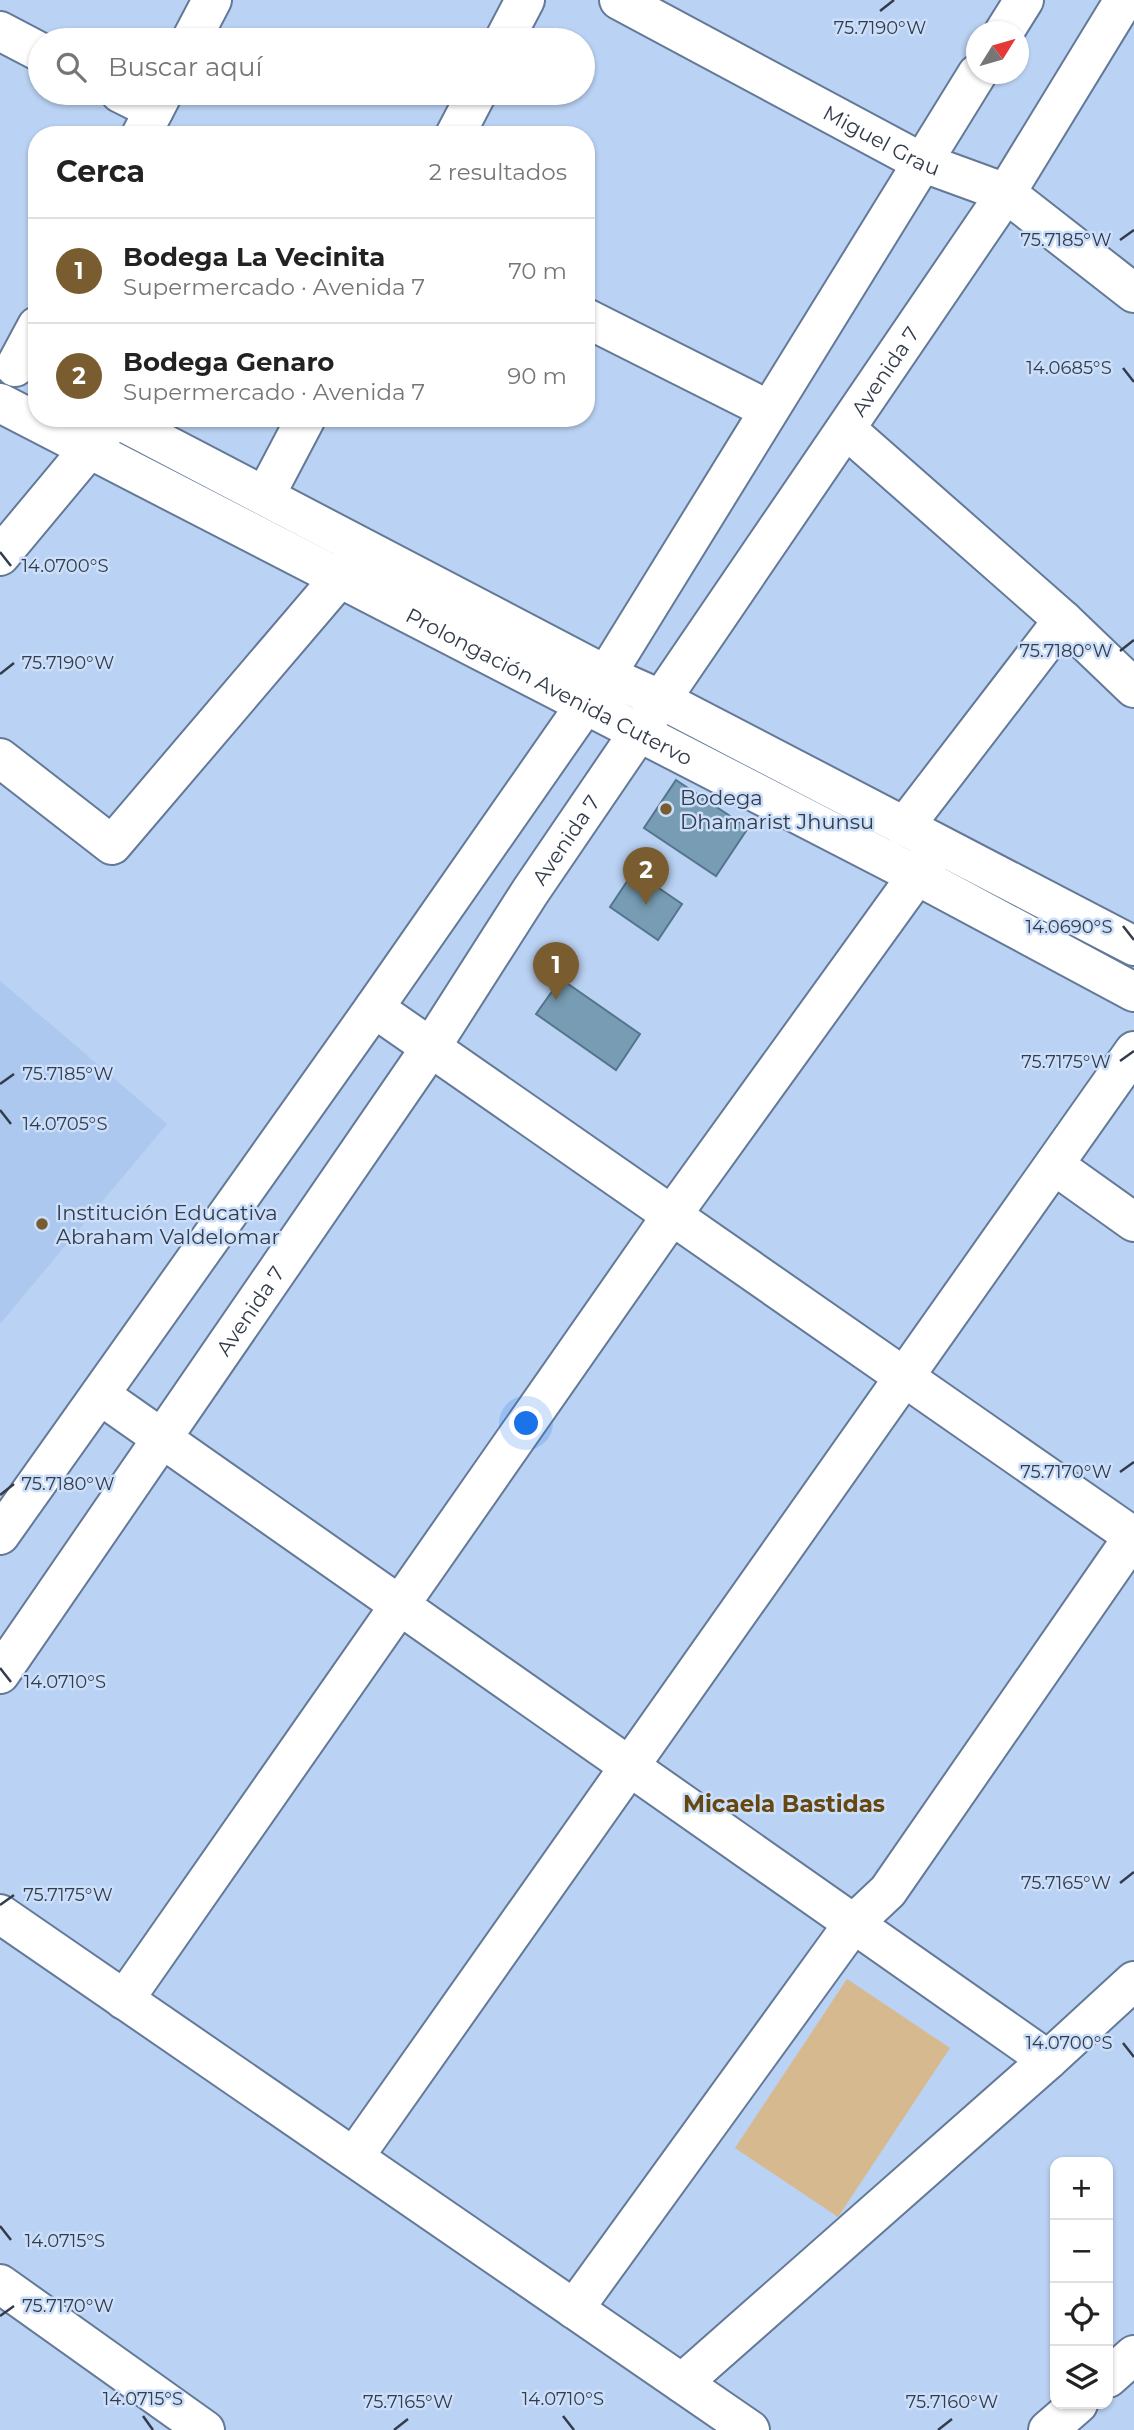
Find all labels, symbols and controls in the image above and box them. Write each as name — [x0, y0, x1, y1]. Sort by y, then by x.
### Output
text: 75.7190°W — [834, 17, 926, 39]
north arrow — [966, 21, 1029, 84]
search box — [28, 28, 595, 105]
icon: search — [52, 48, 90, 86]
text: Buscar aquí — [108, 51, 262, 83]
street label: Miguel Grau — [819, 99, 944, 180]
text: Cerca — [56, 153, 145, 190]
text: 2 resultados — [429, 158, 567, 186]
text: 75.7185°W — [1021, 229, 1111, 251]
text: Bodega La Vecinita — [123, 241, 385, 273]
text: 1 — [74, 257, 84, 285]
text: 70 m — [508, 257, 567, 285]
text: Supermercado · Avenida 7 — [123, 273, 425, 301]
street label: Avenida 7 — [846, 322, 924, 421]
text: Bodega Genaro — [123, 346, 334, 378]
text: 14.0685°S — [1026, 357, 1112, 379]
text: 2 — [72, 362, 86, 390]
text: 90 m — [507, 362, 567, 390]
text: Supermercado · Avenida 7 — [123, 378, 425, 406]
text: 14.0700°S — [21, 555, 109, 577]
street label: Prolongación Avenida Cutervo — [402, 602, 697, 770]
text: 75.7180°W — [1020, 640, 1112, 662]
text: 75.7190°W — [22, 652, 114, 674]
place label: Bodega Dhamarist Jhunsu — [680, 785, 874, 834]
street label: Avenida 7 — [526, 790, 605, 889]
marker: Bodega Dhamarist Jhunsu — [658, 801, 674, 817]
pin: 2 — [623, 847, 669, 905]
text: 14.0690°S — [1025, 916, 1113, 938]
pin: 1 — [533, 942, 579, 1000]
text: 75.7175°W — [1021, 1051, 1111, 1073]
text: 75.7185°W — [23, 1063, 113, 1085]
text: 14.0705°S — [22, 1113, 108, 1135]
place label: Institución Educativa Abraham Valdelomar — [56, 1200, 280, 1249]
marker: Institución Educativa Abraham Valdelomar — [34, 1216, 50, 1232]
street label: Avenida 7 — [210, 1261, 289, 1360]
your location — [509, 1406, 543, 1440]
text: 75.7170°W — [1020, 1461, 1112, 1483]
text: 75.7180°W — [22, 1473, 114, 1495]
text: 14.0710°S — [24, 1671, 106, 1693]
district label: Micaela Bastidas — [683, 1790, 885, 1818]
text: 75.7165°W — [1021, 1872, 1111, 1894]
text: 75.7175°W — [23, 1884, 113, 1906]
text: 14.0700°S — [1025, 2032, 1113, 2054]
map controls — [1050, 2157, 1113, 2409]
button: + — [1050, 2157, 1113, 2220]
button: − — [1050, 2220, 1113, 2283]
text: 14.0715°S — [25, 2230, 105, 2252]
button: locate — [1050, 2283, 1113, 2346]
text: 75.7170°W — [22, 2295, 114, 2317]
button: layers — [1050, 2346, 1113, 2409]
text: 14.0715°S — [103, 2388, 183, 2410]
text: 14.0710°S — [522, 2388, 604, 2410]
text: 75.7165°W — [363, 2391, 453, 2413]
text: 75.7160°W — [906, 2391, 998, 2413]

